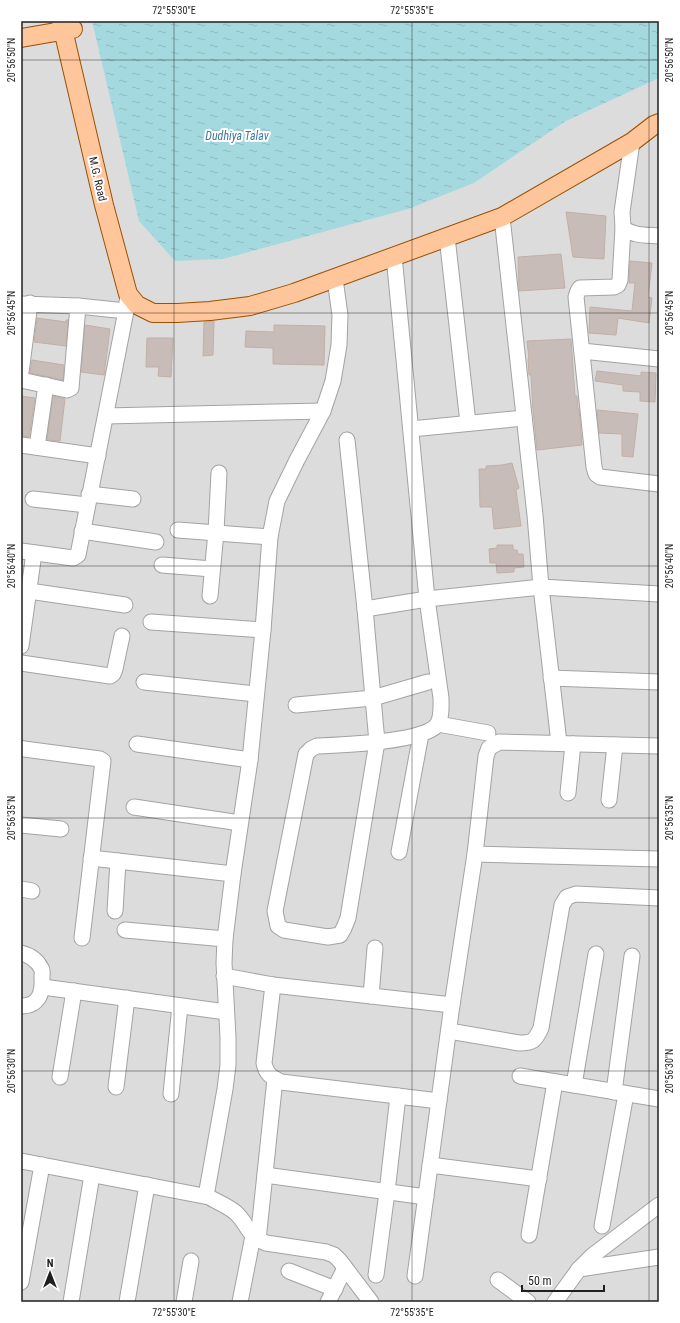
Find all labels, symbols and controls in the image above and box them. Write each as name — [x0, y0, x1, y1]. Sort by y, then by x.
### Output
text: 72°55'30"E — [152, 5, 196, 16]
text: 72°55'35"E — [390, 5, 434, 16]
text: 20°56'50"N — [6, 38, 17, 82]
text: 20°56'50"N — [664, 38, 675, 82]
water label: Dudhiya Talav — [205, 129, 270, 143]
street label: M.G. Road — [86, 156, 109, 203]
text: 20°56'45"N — [6, 291, 17, 335]
text: 20°56'45"N — [664, 291, 675, 335]
text: 20°56'40"N — [6, 544, 17, 588]
text: 20°56'40"N — [664, 544, 675, 588]
text: 20°56'35"N — [6, 796, 17, 840]
text: 20°56'35"N — [664, 796, 675, 840]
text: 20°56'30"N — [6, 1049, 17, 1093]
text: 20°56'30"N — [664, 1049, 675, 1093]
north arrow — [30, 1253, 70, 1293]
text: N — [47, 1257, 54, 1270]
scale bar — [522, 1267, 604, 1293]
text: 50 m — [528, 1274, 552, 1288]
text: 72°55'30"E — [152, 1307, 196, 1318]
text: 72°55'35"E — [390, 1307, 434, 1318]

